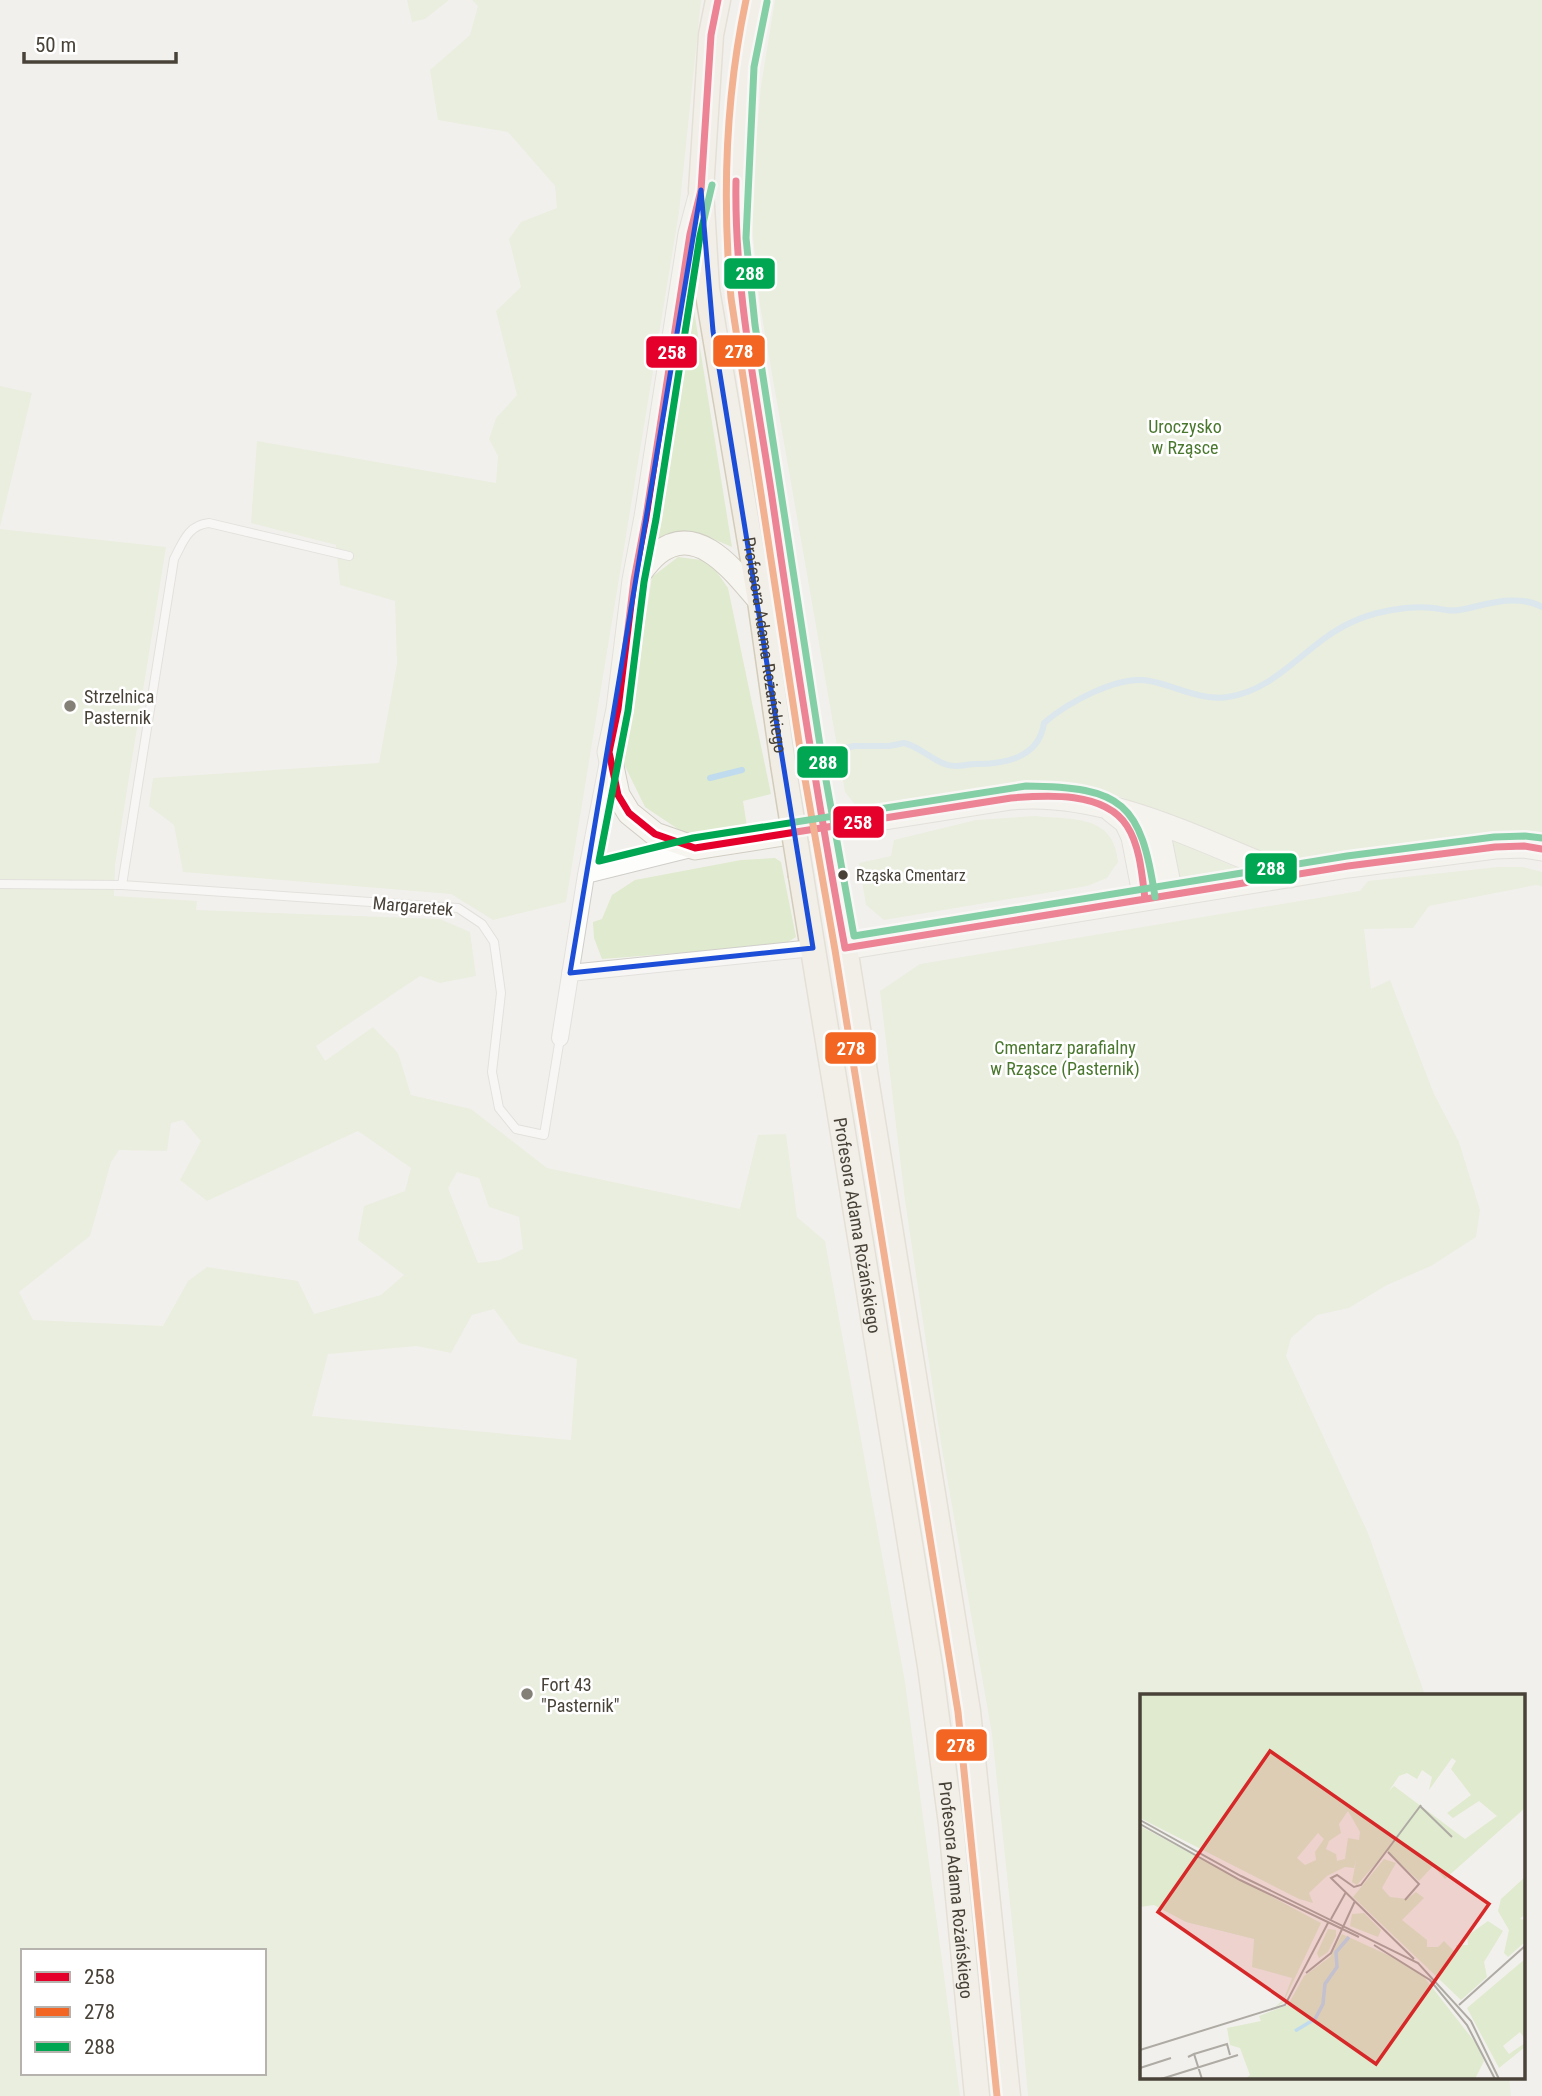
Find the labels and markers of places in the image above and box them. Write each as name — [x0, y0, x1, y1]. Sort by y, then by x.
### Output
place label: Strzelnica Pasternik — [84, 686, 154, 728]
marker: Strzelnica Pasternik — [62, 698, 78, 714]
place label: Rząska Cmentarz — [856, 866, 966, 885]
marker: Rząska Cmentarz — [836, 868, 850, 882]
place label: Fort 43 "Pasternik" — [541, 1674, 619, 1716]
marker: Fort 43 "Pasternik" — [519, 1686, 535, 1702]

